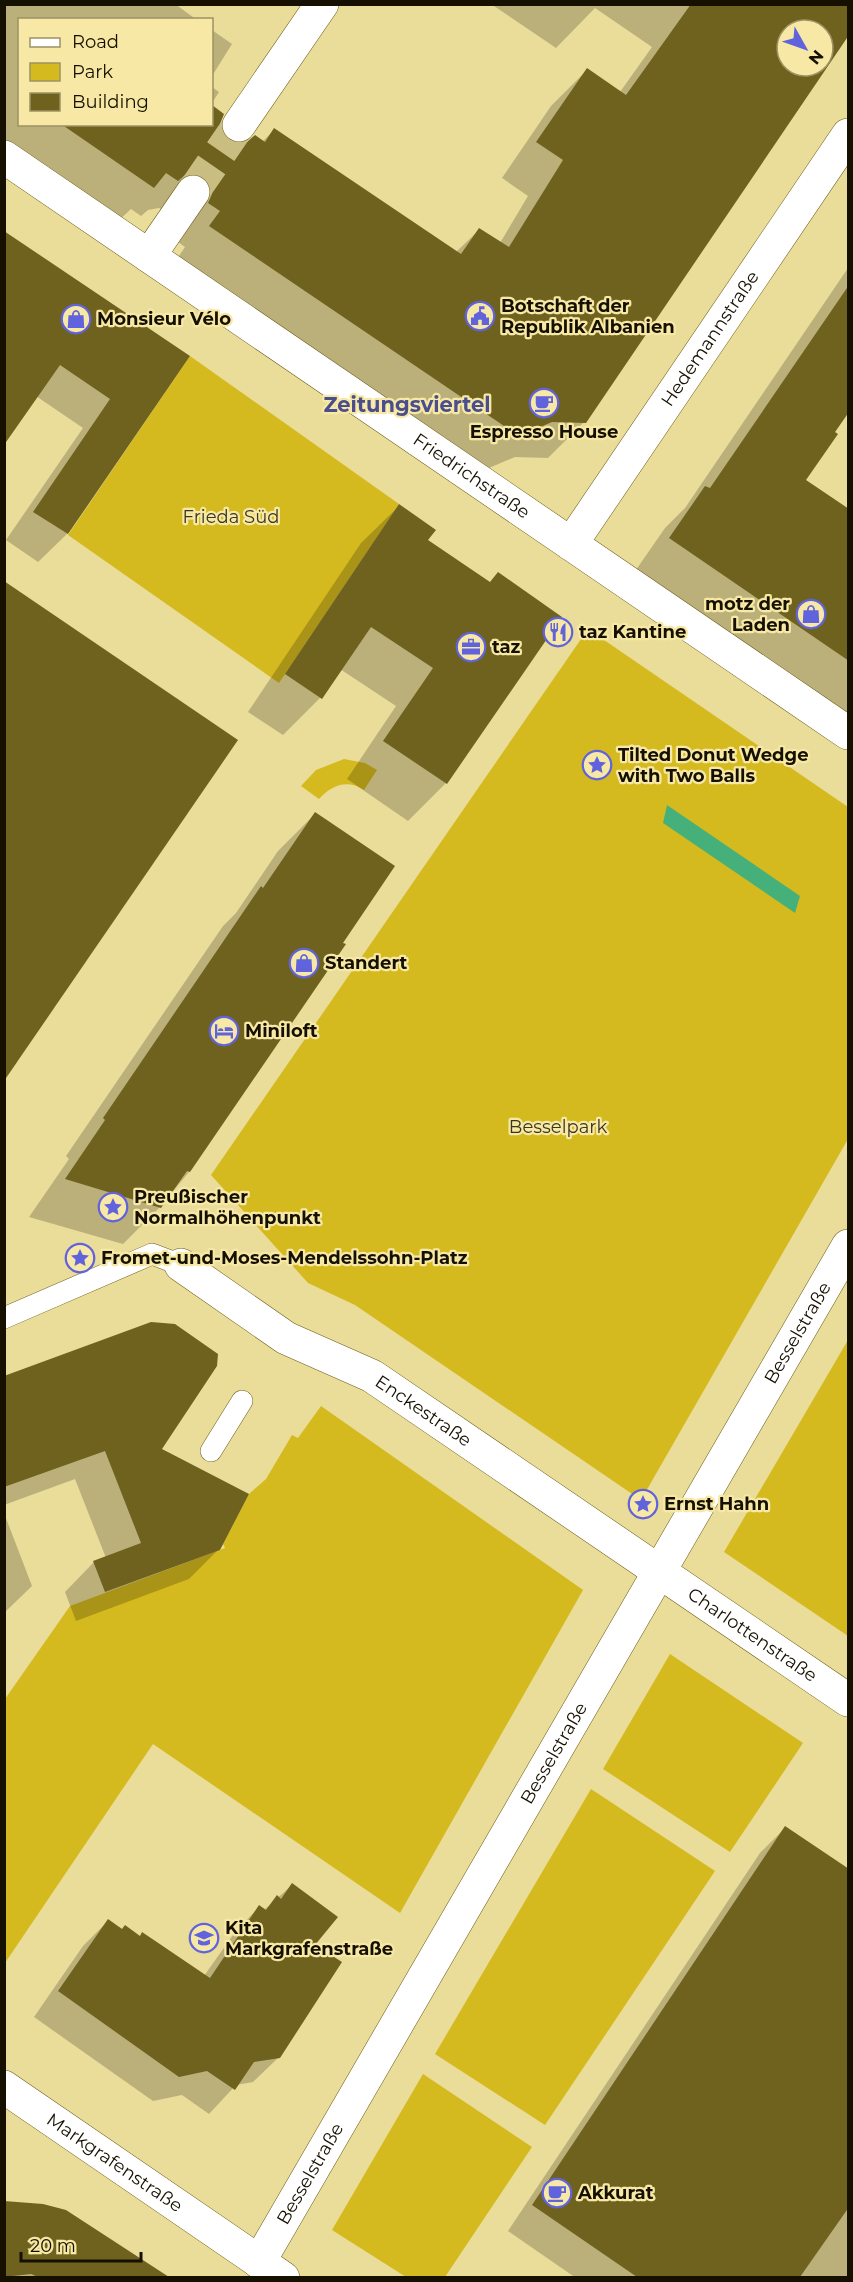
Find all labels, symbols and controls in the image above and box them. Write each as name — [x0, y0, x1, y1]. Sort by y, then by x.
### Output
legend — [18, 18, 213, 126]
north arrow — [775, 18, 835, 78]
text: Road — [72, 31, 119, 53]
text: N — [805, 46, 828, 68]
text: Park — [72, 61, 113, 83]
text: Building — [72, 91, 149, 113]
street label: Hedemannstraße — [656, 267, 764, 411]
place label: Botschaft der Republik Albanien — [501, 295, 675, 338]
public building icon: Botschaft der Republik Albanien — [464, 300, 496, 332]
shop icon: Monsieur Vélo — [60, 303, 92, 335]
place label: Monsieur Vélo — [97, 308, 231, 330]
cafe icon: Espresso House — [528, 387, 560, 419]
district label: Zeitungsviertel — [323, 392, 491, 417]
place label: Espresso House — [470, 421, 618, 443]
street label: Friedrichstraße — [409, 428, 534, 524]
park label: Frieda Süd — [183, 506, 279, 528]
place label: motz der Laden — [705, 593, 790, 636]
shop icon: motz der Laden — [795, 598, 827, 630]
restaurant icon: taz Kantine — [542, 616, 574, 648]
place label: taz Kantine — [579, 621, 686, 643]
office icon: taz — [455, 631, 487, 663]
place label: taz — [492, 636, 521, 658]
place label: Tilted Donut Wedge with Two Balls — [618, 744, 809, 787]
place icon: Tilted Donut Wedge with Two Balls — [581, 749, 613, 781]
shop icon: Standert — [288, 947, 320, 979]
place label: Standert — [325, 952, 407, 974]
hotel icon: Miniloft — [208, 1015, 240, 1047]
place label: Miniloft — [245, 1020, 318, 1042]
park label: Besselpark — [509, 1116, 607, 1138]
place label: Preußischer Normalhöhenpunkt — [134, 1186, 321, 1229]
place icon: Preußischer Normalhöhenpunkt — [97, 1191, 129, 1223]
place icon: Fromet-und-Moses-Mendelssohn-Platz — [64, 1242, 96, 1274]
place label: Fromet-und-Moses-Mendelssohn-Platz — [101, 1247, 468, 1269]
street label: Besselstraße — [760, 1278, 836, 1388]
street label: Enckestraße — [371, 1370, 476, 1452]
place icon: Ernst Hahn — [627, 1488, 659, 1520]
place label: Ernst Hahn — [664, 1493, 769, 1515]
street label: Charlottenstraße — [683, 1583, 821, 1687]
street label: Besselstraße — [516, 1698, 592, 1808]
place label: Kita Markgrafenstraße — [225, 1917, 393, 1960]
school or university icon: Kita Markgrafenstraße — [188, 1922, 220, 1954]
street label: Markgrafenstraße — [42, 2108, 187, 2217]
street label: Besselstraße — [272, 2119, 348, 2229]
cafe icon: Akkurat — [541, 2177, 573, 2209]
place label: Akkurat — [577, 2182, 654, 2204]
scale bar — [21, 2225, 141, 2263]
text: 20 m — [30, 2235, 76, 2257]

